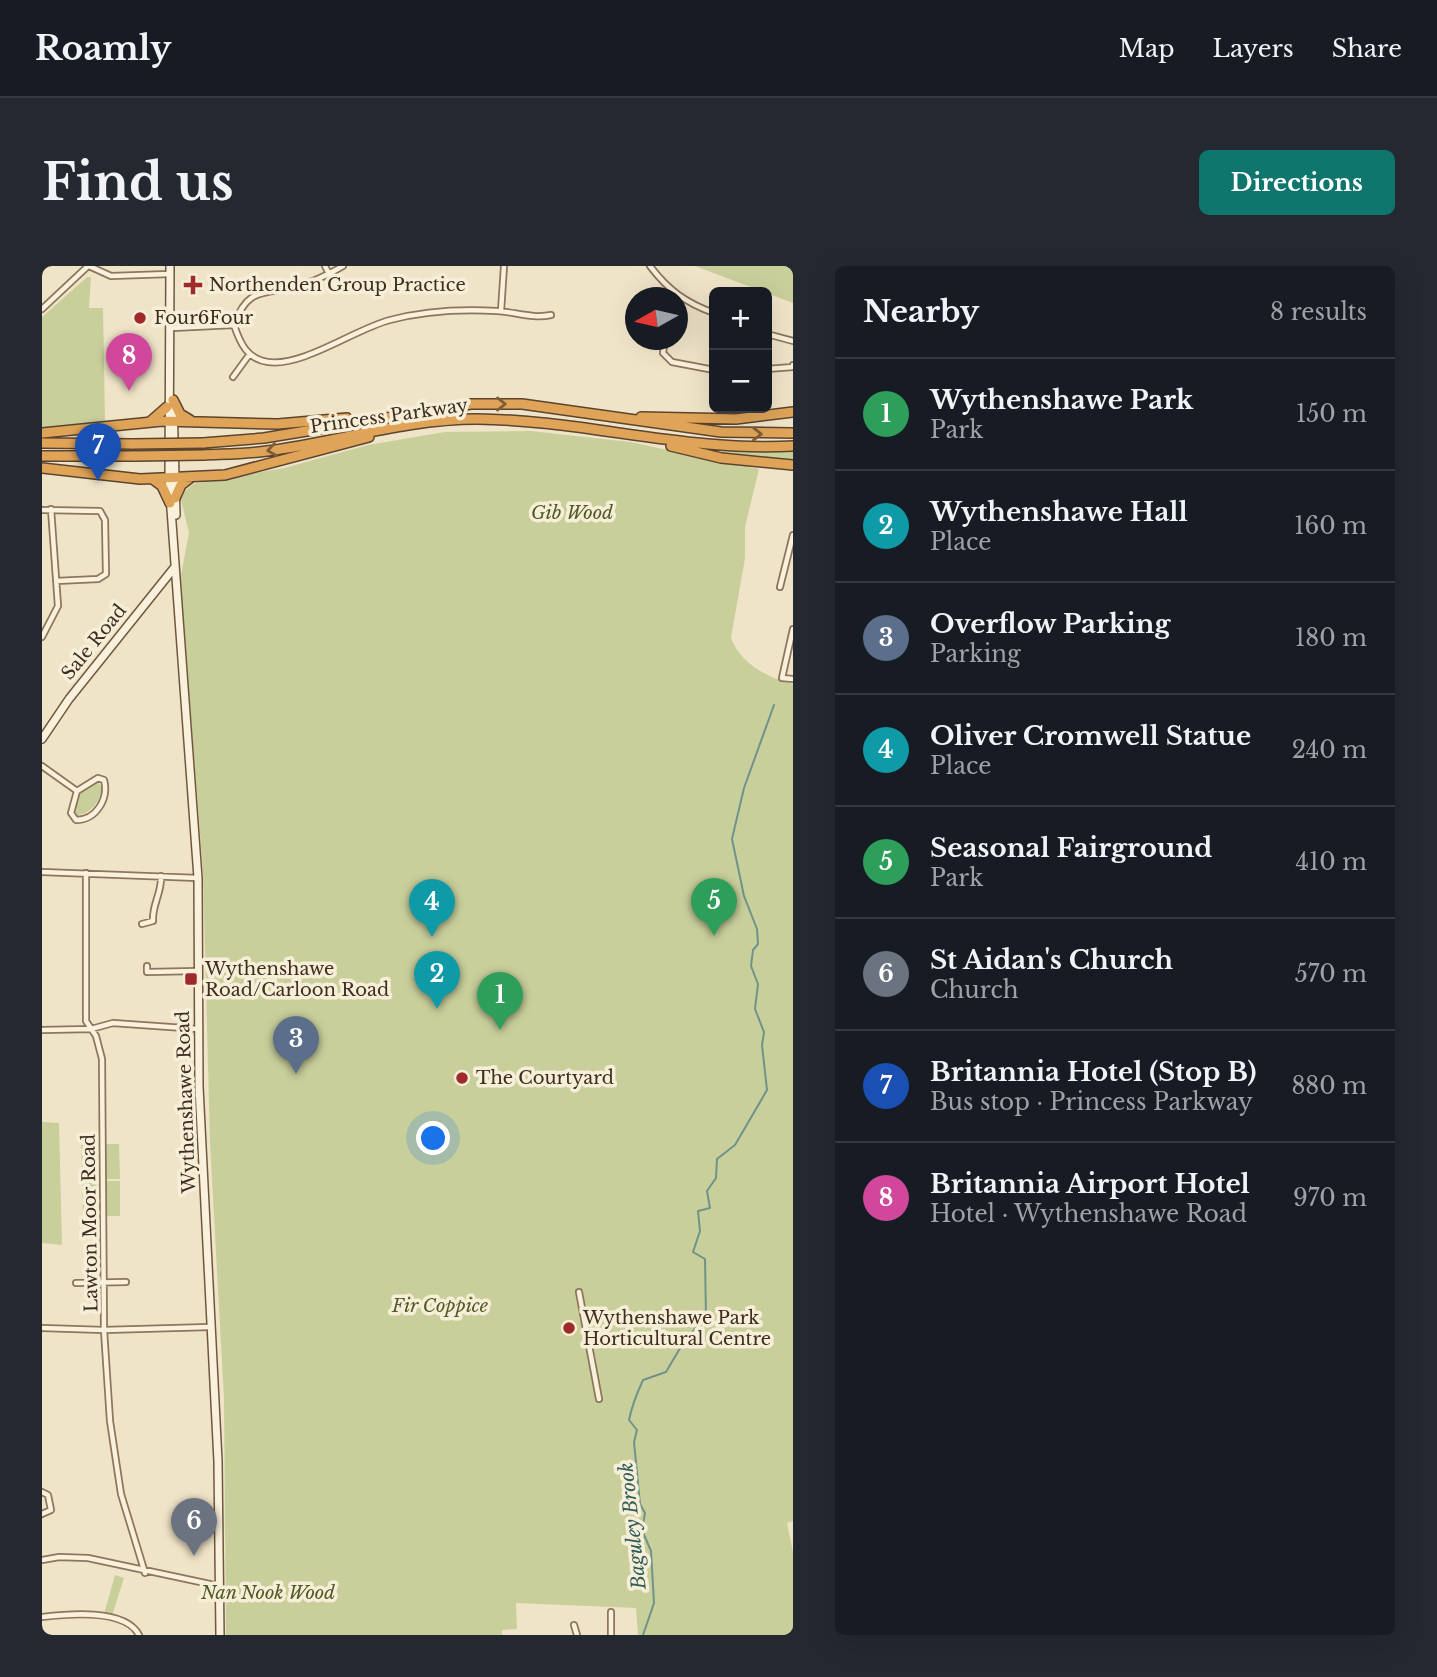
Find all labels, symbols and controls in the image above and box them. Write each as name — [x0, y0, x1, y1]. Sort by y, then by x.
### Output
text: Roamly — [35, 28, 171, 69]
text: Map — [1119, 34, 1175, 63]
text: Layers — [1213, 34, 1294, 63]
text: Share — [1332, 34, 1402, 63]
button: Directions — [1199, 150, 1395, 215]
text: Find us — [42, 152, 234, 213]
place label: Northenden Group Practice — [209, 274, 466, 296]
marker: Northenden Group Practice — [183, 275, 203, 295]
north arrow — [625, 287, 688, 350]
map controls — [709, 287, 772, 413]
button: + — [709, 287, 772, 350]
text: Nearby — [863, 293, 979, 330]
text: 8 results — [1270, 298, 1367, 326]
place label: Four6Four — [154, 307, 253, 329]
marker: Four6Four — [132, 310, 148, 326]
pin: 8 — [106, 333, 152, 391]
button: − — [709, 350, 772, 413]
text: Wythenshawe Park — [930, 384, 1193, 416]
street label: Princess Parkway — [309, 394, 470, 438]
one-way arrow — [496, 396, 506, 412]
text: 1 — [881, 400, 891, 428]
text: 150 m — [1296, 400, 1367, 428]
text: Park — [930, 416, 983, 444]
pin: 7 — [75, 423, 121, 481]
one-way arrow — [752, 426, 763, 441]
one-way arrow — [266, 442, 278, 457]
text: Wythenshawe Hall — [930, 496, 1188, 528]
park label: Gib Wood — [531, 502, 613, 524]
text: 2 — [879, 512, 893, 540]
text: 160 m — [1294, 512, 1367, 540]
text: Place — [930, 528, 992, 556]
street label: Sale Road — [57, 600, 131, 684]
text: Overflow Parking — [930, 608, 1170, 640]
text: 3 — [879, 624, 893, 652]
text: 180 m — [1295, 624, 1367, 652]
text: Parking — [930, 640, 1021, 668]
text: Oliver Cromwell Statue — [930, 720, 1251, 752]
text: 4 — [878, 736, 894, 764]
text: 240 m — [1292, 736, 1367, 764]
text: Place — [930, 752, 992, 780]
text: Seasonal Fairground — [930, 832, 1212, 864]
text: 5 — [879, 848, 893, 876]
text: 410 m — [1296, 848, 1367, 876]
text: Park — [930, 864, 983, 892]
pin: 5 — [691, 878, 737, 936]
pin: 4 — [409, 879, 455, 937]
text: St Aidan's Church — [930, 944, 1173, 976]
pin: 2 — [414, 951, 460, 1009]
place label: Wythenshawe Road/Carloon Road — [204, 958, 389, 1001]
text: 6 — [878, 960, 894, 988]
text: 570 m — [1295, 960, 1367, 988]
marker: Wythenshawe Road/Carloon Road — [183, 971, 199, 987]
pin: 1 — [477, 972, 523, 1030]
text: Church — [930, 976, 1019, 1004]
street label: Wythenshawe Road — [172, 1010, 200, 1195]
pin: 3 — [273, 1016, 319, 1074]
text: Britannia Hotel (Stop B) — [930, 1056, 1256, 1088]
place label: The Courtyard — [476, 1067, 614, 1089]
marker: The Courtyard — [454, 1070, 470, 1086]
text: 7 — [880, 1072, 892, 1100]
text: 880 m — [1291, 1072, 1367, 1100]
text: Bus stop · Princess Parkway — [930, 1088, 1253, 1116]
your location — [416, 1121, 450, 1155]
street label: Lawton Moor Road — [77, 1134, 103, 1312]
text: Britannia Airport Hotel — [930, 1168, 1250, 1200]
text: 8 — [879, 1184, 893, 1212]
text: 970 m — [1293, 1184, 1367, 1212]
text: Hotel · Wythenshawe Road — [930, 1200, 1247, 1228]
park label: Fir Coppice — [391, 1295, 488, 1317]
place label: Wythenshawe Park Horticultural Centre — [582, 1307, 771, 1350]
marker: Wythenshawe Park Horticultural Centre — [561, 1320, 577, 1336]
water label: Baguley Brook — [614, 1461, 651, 1592]
pin: 6 — [171, 1498, 217, 1556]
park label: Nan Nook Wood — [200, 1582, 335, 1604]

